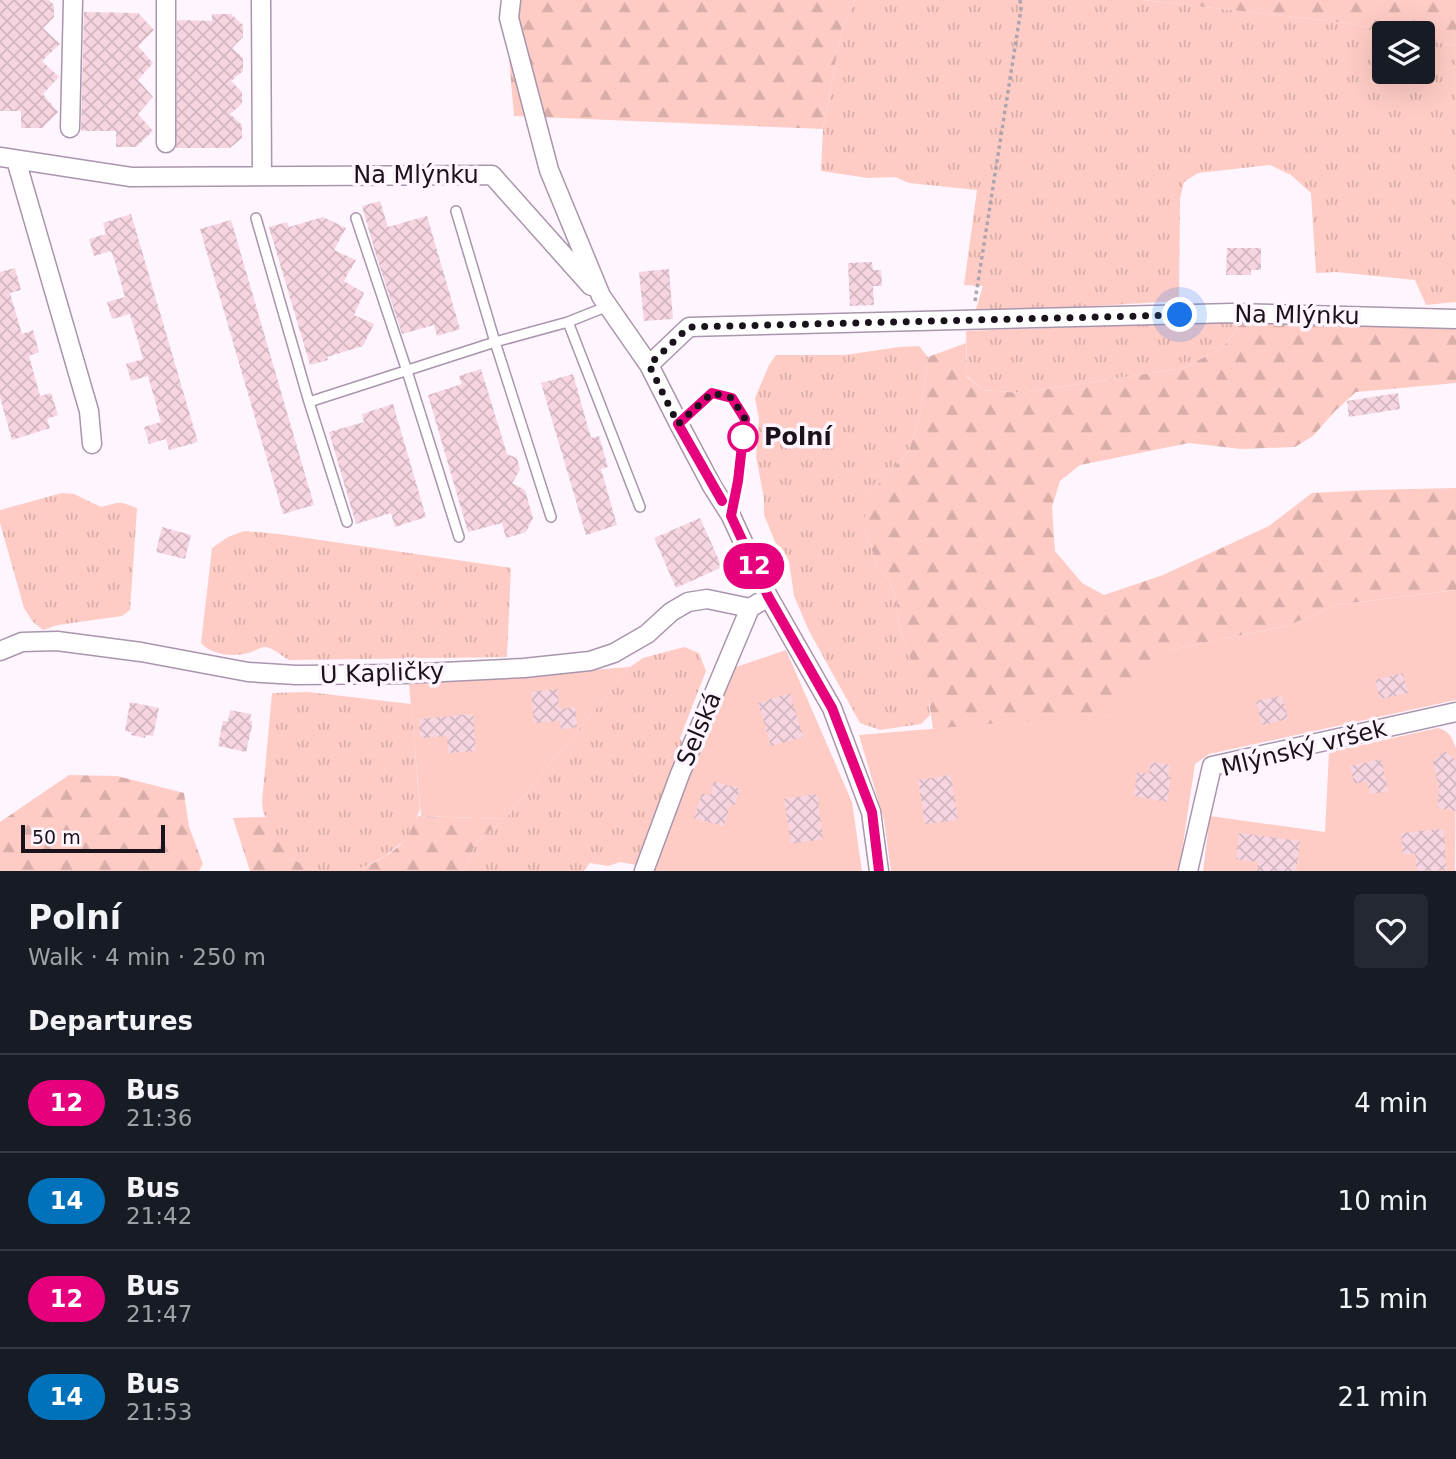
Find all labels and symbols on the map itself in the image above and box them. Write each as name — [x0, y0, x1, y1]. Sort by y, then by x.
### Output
street label: Na Mlýnku — [353, 161, 479, 189]
your location — [1162, 297, 1197, 332]
street label: Na Mlýnku — [1234, 300, 1360, 330]
marker: Polní — [728, 422, 758, 452]
place label: Polní — [764, 423, 833, 451]
line badge: 12 — [722, 543, 786, 589]
street label: U Kapličky — [319, 657, 445, 689]
street label: Selská — [671, 688, 727, 770]
street label: Mlýnský vršek — [1218, 714, 1390, 782]
scale bar — [21, 822, 164, 854]

